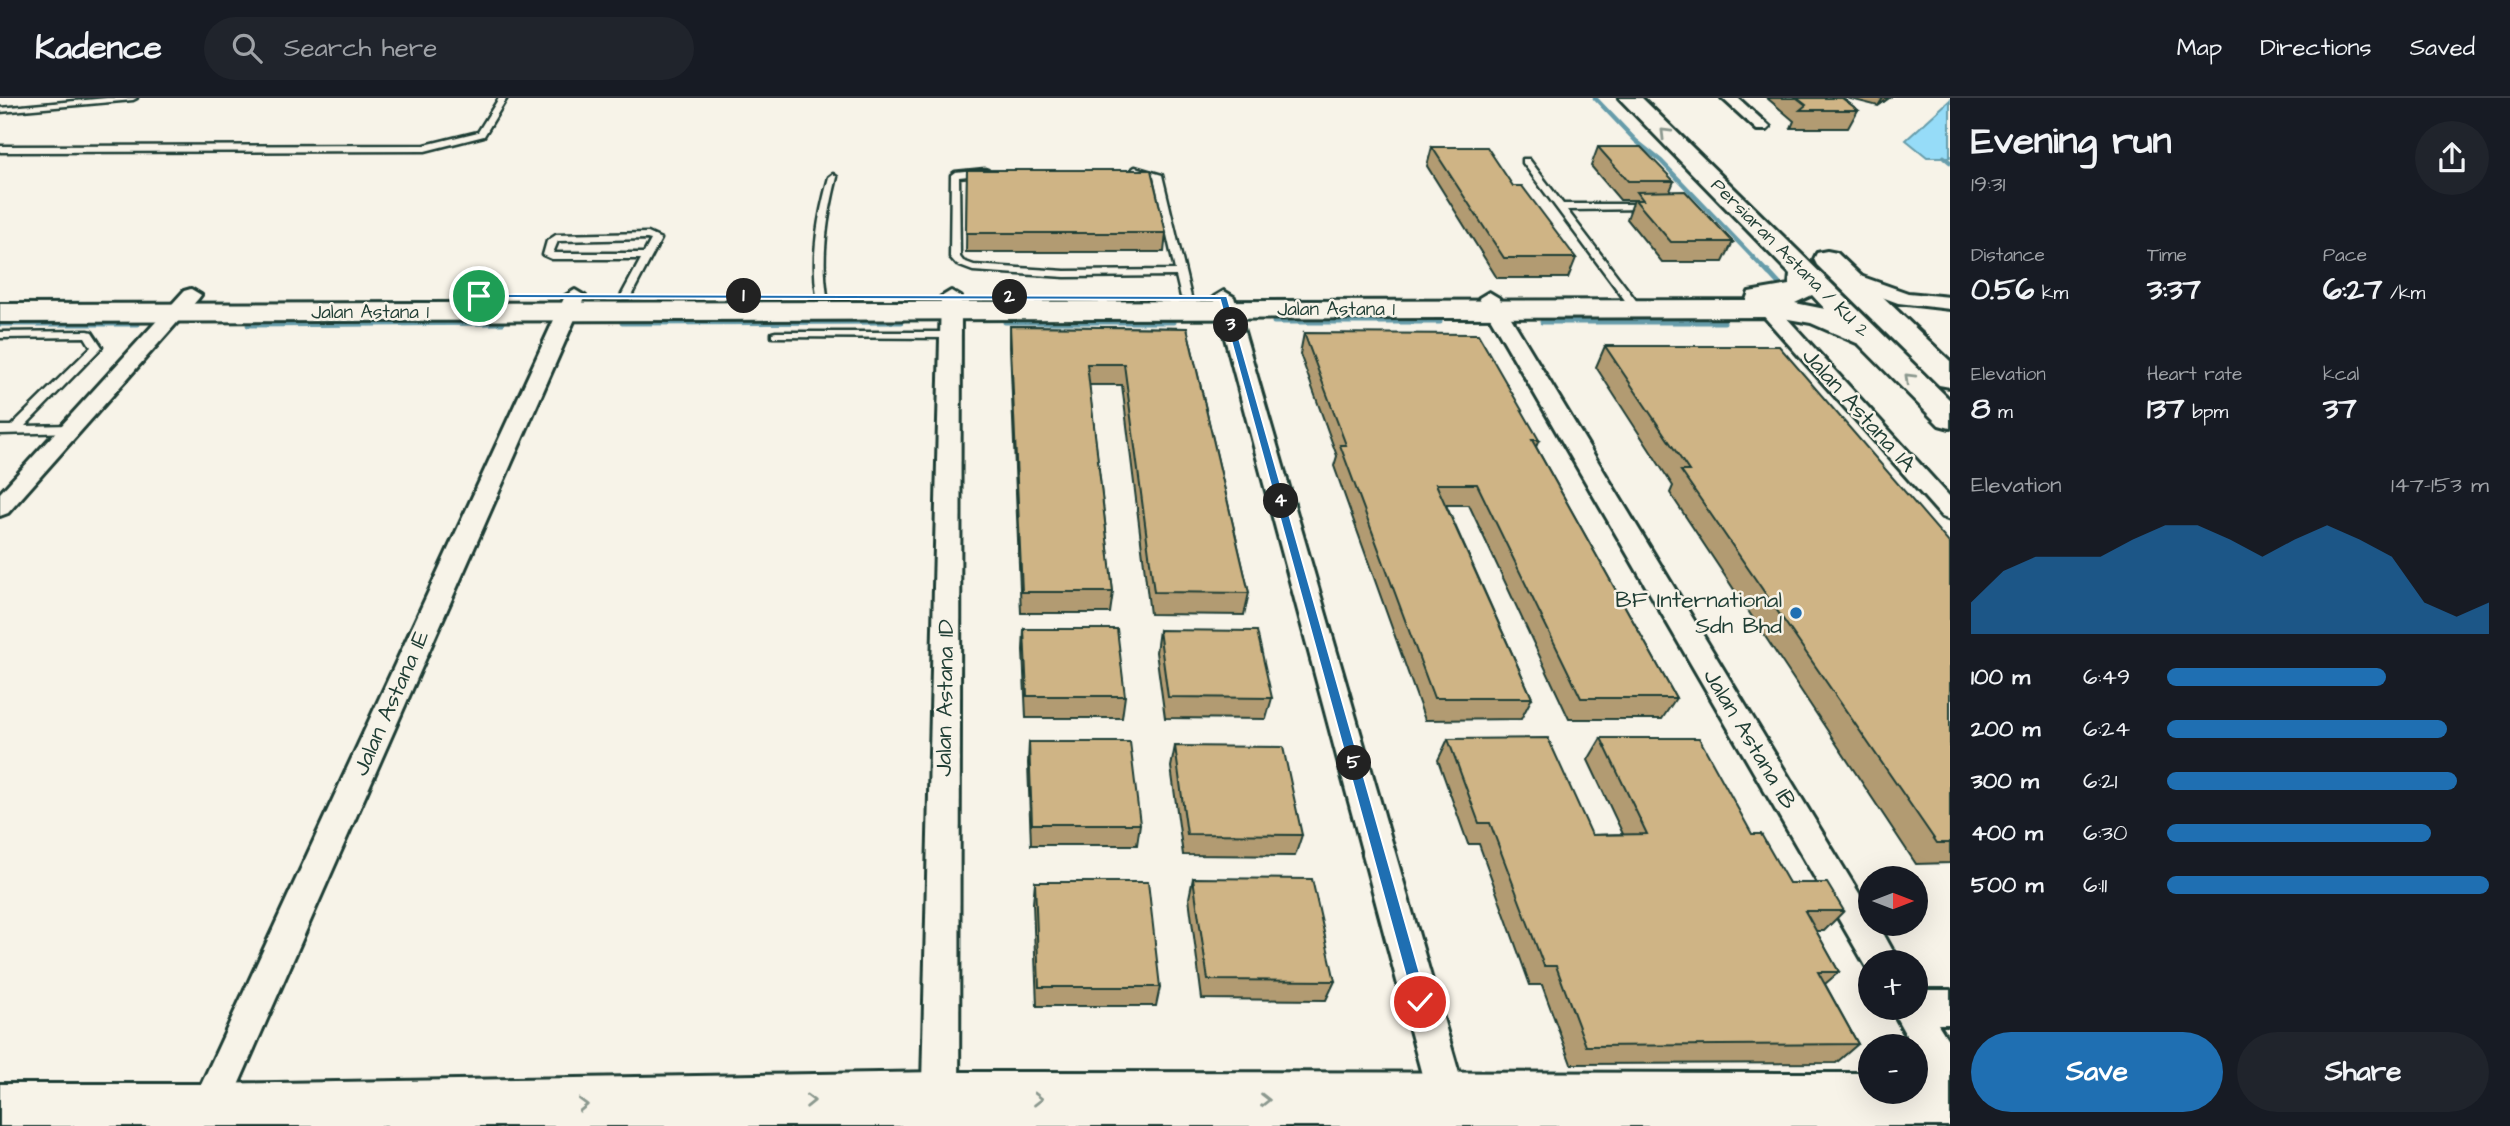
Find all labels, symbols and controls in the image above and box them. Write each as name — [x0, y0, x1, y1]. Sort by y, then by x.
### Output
search box — [204, 17, 694, 80]
text: Kadence — [35, 25, 162, 71]
icon: search — [228, 29, 266, 67]
text: Search here — [284, 30, 437, 66]
text: Map — [2177, 31, 2222, 65]
text: Directions — [2260, 31, 2372, 65]
text: Saved — [2410, 31, 2475, 65]
text: Evening run — [1971, 116, 2172, 168]
button: share — [2415, 121, 2489, 195]
one-way arrow — [1660, 128, 1673, 141]
text: 19:31 — [1971, 168, 2006, 200]
street label: Persiaran Astana / KU 2 — [1704, 172, 1876, 344]
text: Distance — [1971, 242, 2045, 269]
text: Time — [2147, 242, 2187, 269]
text: Pace — [2323, 242, 2367, 269]
pin — [449, 266, 509, 326]
text: 0.56 — [1971, 269, 2034, 311]
text: 3:37 — [2147, 269, 2201, 311]
text: 6:27 — [2323, 269, 2382, 311]
icon: arrive — [460, 277, 498, 315]
pin: 1 — [726, 278, 762, 314]
pin: 2 — [992, 280, 1028, 314]
text: km — [2034, 280, 2068, 307]
text: /km — [2382, 280, 2425, 307]
text: 1 — [742, 282, 745, 309]
text: 2 — [1004, 283, 1015, 310]
street label: Jalan Astana 1 — [1277, 296, 1395, 323]
street label: Jalan Astana 1 — [311, 299, 429, 326]
pin: 3 — [1214, 308, 1248, 342]
text: 3 — [1226, 311, 1235, 338]
street label: Jalan Astana 1A — [1794, 341, 1924, 479]
text: Elevation — [1971, 361, 2046, 388]
text: Heart rate — [2147, 361, 2242, 388]
text: kcal — [2323, 361, 2359, 388]
one-way arrow — [1904, 373, 1917, 386]
text: 8 — [1971, 388, 1990, 430]
text: 137 — [2147, 388, 2185, 430]
text: 37 — [2323, 388, 2357, 430]
text: m — [1990, 399, 2013, 426]
text: bpm — [2185, 399, 2228, 426]
text: Elevation — [1971, 469, 2062, 501]
text: 147–153 m — [2391, 469, 2489, 501]
pin: 4 — [1264, 484, 1298, 518]
text: 4 — [1274, 487, 1287, 514]
place label: BF International Sdn Bhd — [1615, 584, 1782, 642]
marker: BF International Sdn Bhd — [1788, 605, 1804, 621]
street label: Jalan Astana 1D — [928, 619, 962, 777]
street label: Jalan Astana 1E — [345, 625, 438, 781]
text: 100 m — [1971, 661, 2030, 693]
text: 6:49 — [2083, 661, 2130, 693]
street label: Jalan Astana 1B — [1695, 663, 1805, 815]
text: 200 m — [1971, 713, 2040, 745]
text: 6:24 — [2083, 713, 2130, 745]
pin: 5 — [1336, 746, 1372, 780]
text: 5 — [1347, 749, 1360, 776]
text: 300 m — [1971, 765, 2039, 797]
text: 6:21 — [2083, 765, 2117, 797]
text: 400 m — [1971, 817, 2043, 849]
text: 6:30 — [2083, 817, 2127, 849]
north arrow — [1858, 866, 1928, 936]
map controls — [1858, 866, 1928, 1104]
text: 500 m — [1971, 869, 2043, 901]
text: 6:11 — [2083, 869, 2107, 901]
button: + — [1858, 950, 1928, 1020]
pin — [1390, 972, 1450, 1032]
icon: check — [1401, 983, 1439, 1021]
button: Save — [1971, 1032, 2223, 1112]
button: Share — [2237, 1032, 2489, 1112]
button: − — [1858, 1034, 1928, 1104]
one-way arrow — [1033, 1091, 1043, 1107]
one-way arrow — [1260, 1092, 1271, 1108]
one-way arrow — [805, 1093, 816, 1109]
one-way arrow — [577, 1097, 588, 1112]

